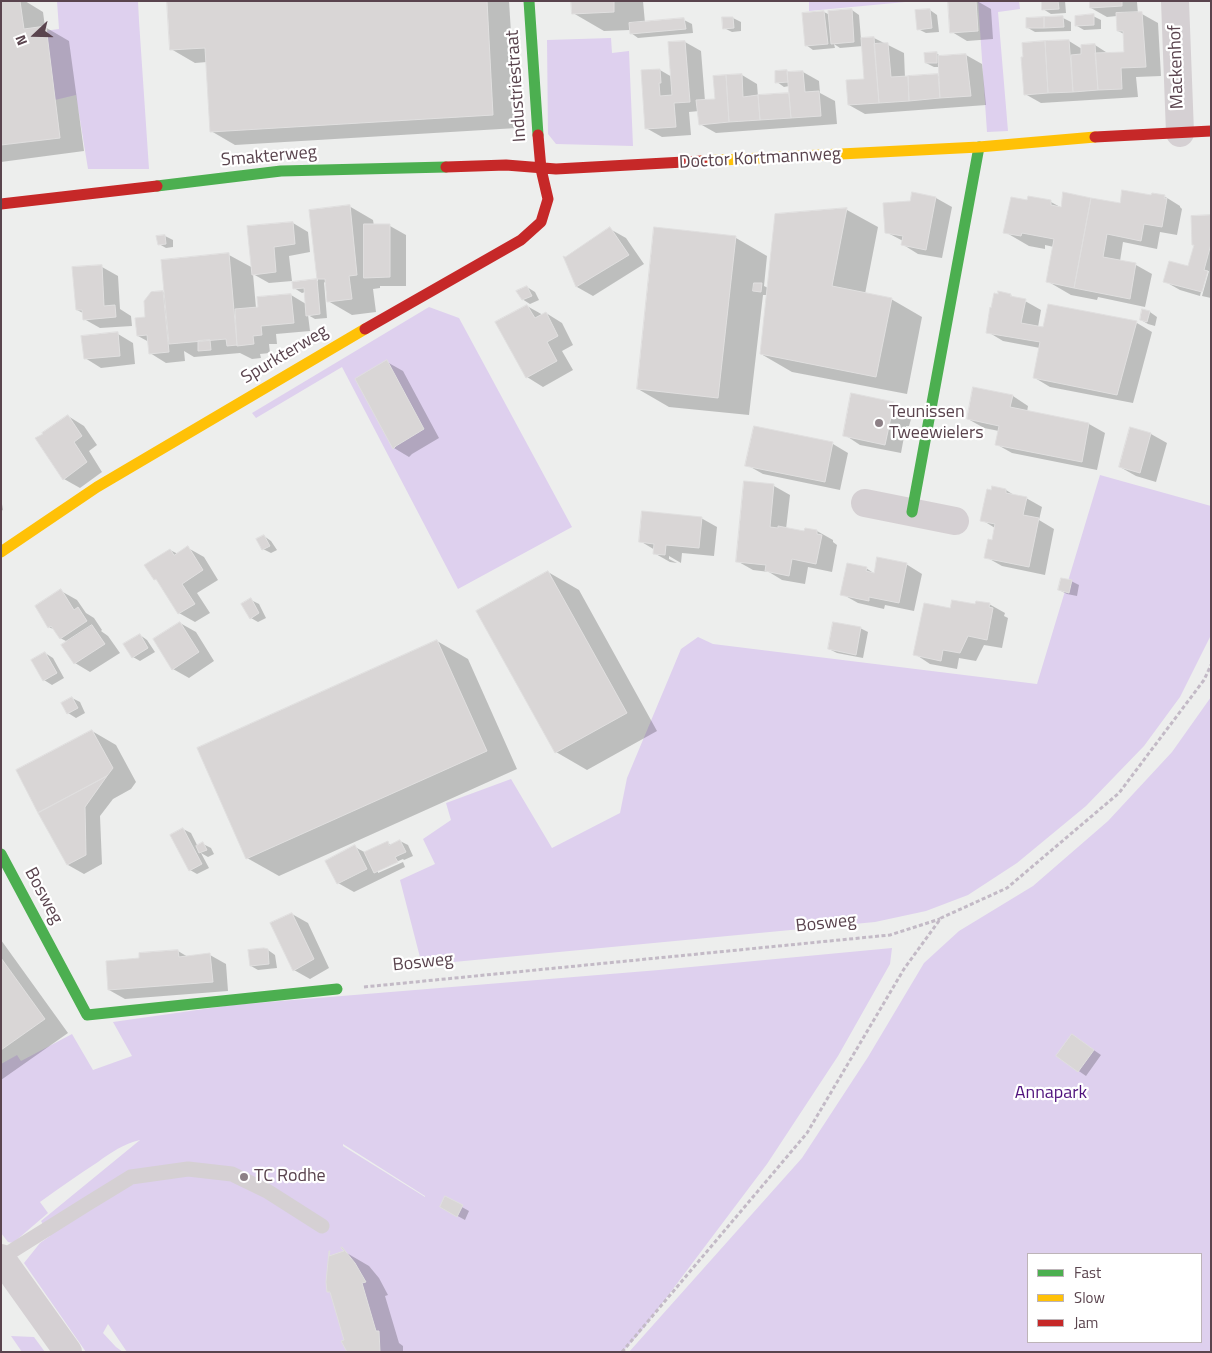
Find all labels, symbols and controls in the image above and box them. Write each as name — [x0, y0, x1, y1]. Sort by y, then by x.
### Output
north arrow — [10, 10, 60, 60]
street label: Mackenhof — [1165, 25, 1189, 109]
street label: Industriestraat — [502, 29, 532, 143]
text: N — [9, 32, 32, 49]
street label: Smakterweg — [220, 142, 318, 172]
street label: Doctor Kortmannweg — [678, 144, 842, 174]
street label: Spurkterweg — [238, 321, 332, 389]
place label: Teunissen Tweewielers — [889, 402, 984, 444]
marker: Teunissen Tweewielers — [873, 417, 885, 429]
street label: Bosweg — [19, 864, 67, 928]
street label: Bosweg — [795, 910, 857, 938]
street label: Bosweg — [392, 949, 454, 977]
park label: Annapark — [1015, 1083, 1087, 1105]
place label: TC Rodhe — [254, 1166, 326, 1188]
marker: TC Rodhe — [238, 1171, 250, 1183]
legend — [1027, 1253, 1202, 1343]
text: Fast — [1074, 1261, 1101, 1284]
text: Slow — [1074, 1286, 1105, 1309]
text: Jam — [1074, 1311, 1098, 1334]

